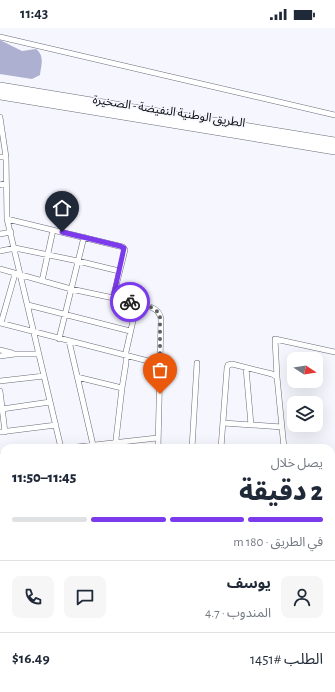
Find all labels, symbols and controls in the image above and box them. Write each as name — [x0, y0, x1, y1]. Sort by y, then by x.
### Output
text: 11:43 — [20, 6, 48, 21]
street label: الطريق الوطنية النفيضة - الصخيرة — [92, 93, 246, 131]
pin — [45, 191, 79, 232]
icon: home — [51, 197, 73, 219]
courier — [110, 282, 150, 322]
icon: bike — [119, 291, 141, 313]
north arrow — [287, 352, 323, 388]
map controls — [287, 352, 323, 432]
pin — [143, 353, 177, 394]
icon: bag — [149, 359, 171, 381]
button: layers — [287, 396, 323, 432]
text: يصل خلال — [271, 457, 323, 470]
text: 11:45–11:50 — [12, 470, 76, 485]
text: 2 دقيقة — [239, 479, 323, 505]
text: في الطريق · 180 m — [233, 536, 323, 549]
button: phone — [12, 576, 54, 618]
button: chat — [64, 576, 106, 618]
text: يوسف — [227, 576, 271, 591]
button: person — [281, 576, 323, 618]
text: المندوب · 4.7 — [205, 607, 271, 620]
text: $16.49 — [12, 651, 50, 666]
text: الطلب #1451 — [250, 652, 323, 667]

